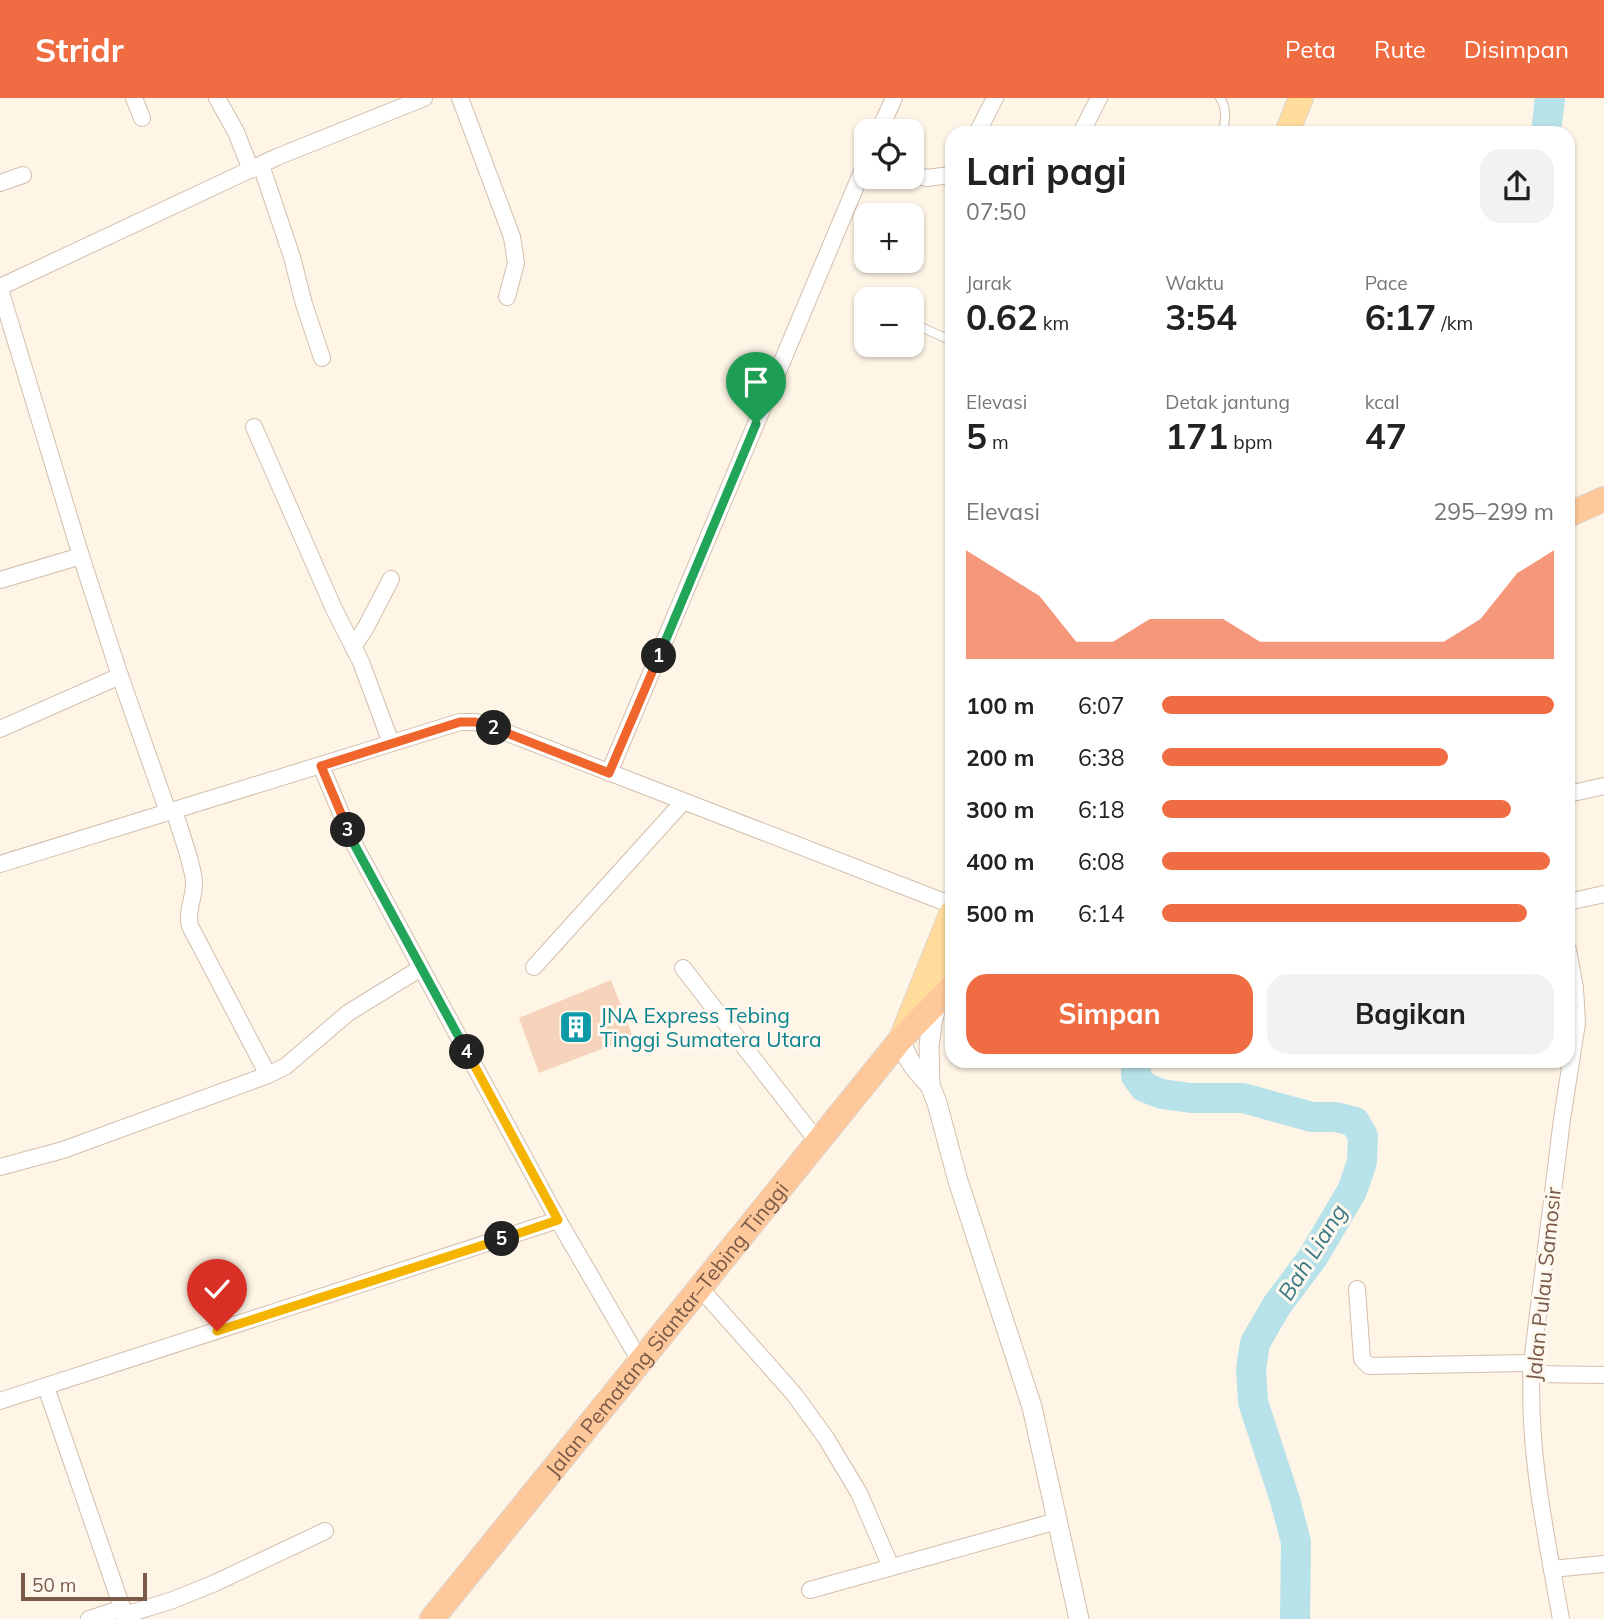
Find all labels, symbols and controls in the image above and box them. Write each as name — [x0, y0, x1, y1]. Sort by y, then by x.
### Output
text: Stridr — [35, 29, 124, 70]
text: Peta — [1285, 34, 1336, 64]
text: Rute — [1374, 34, 1426, 64]
text: Disimpan — [1464, 34, 1569, 64]
map controls — [854, 119, 924, 357]
button: locate — [854, 119, 924, 189]
text: Lari pagi — [966, 147, 1127, 195]
button: share — [1480, 149, 1554, 223]
text: 07:50 — [966, 197, 1026, 226]
button: + — [854, 203, 924, 273]
text: Jarak — [966, 271, 1012, 295]
text: Waktu — [1165, 271, 1224, 295]
text: Pace — [1365, 271, 1408, 295]
button: − — [854, 287, 924, 357]
text: 0.62 — [966, 295, 1038, 339]
text: 3:54 — [1165, 295, 1237, 339]
text: 6:17 — [1365, 295, 1436, 339]
text: km — [1038, 311, 1069, 335]
text: /km — [1436, 311, 1473, 335]
pin — [726, 352, 786, 424]
icon: arrive — [737, 363, 775, 401]
text: Elevasi — [966, 390, 1027, 414]
text: Detak jantung — [1165, 390, 1290, 414]
text: kcal — [1365, 390, 1399, 414]
text: 5 — [966, 414, 987, 458]
text: 171 — [1165, 414, 1228, 458]
text: 47 — [1365, 414, 1407, 458]
text: m — [987, 430, 1009, 454]
text: bpm — [1228, 430, 1273, 454]
text: Elevasi — [966, 497, 1040, 526]
text: 295–299 m — [1433, 497, 1554, 526]
pin: 1 — [642, 638, 676, 674]
text: 1 — [653, 643, 664, 667]
text: 100 m — [966, 691, 1034, 720]
text: 6:07 — [1078, 691, 1125, 720]
pin: 2 — [476, 710, 512, 746]
text: 2 — [488, 715, 499, 739]
text: 200 m — [966, 743, 1034, 772]
text: 6:38 — [1078, 743, 1125, 772]
text: 300 m — [966, 795, 1034, 824]
text: 6:18 — [1078, 795, 1125, 824]
pin: 3 — [330, 812, 366, 848]
text: 3 — [342, 817, 353, 841]
text: 400 m — [966, 847, 1034, 876]
text: 6:08 — [1078, 847, 1125, 876]
text: 500 m — [966, 899, 1034, 928]
text: 6:14 — [1078, 899, 1125, 928]
button: Simpan — [966, 974, 1253, 1054]
button: Bagikan — [1267, 974, 1554, 1054]
place label: JNA Express Tebing Tinggi Sumatera Utara — [600, 1002, 822, 1052]
building icon: JNA Express Tebing Tinggi Sumatera Utara — [557, 1008, 595, 1046]
pin: 4 — [449, 1034, 484, 1070]
text: 4 — [461, 1039, 472, 1063]
street label: Jalan Pematang Siantar–Tebing Tinggi — [540, 1176, 794, 1482]
street label: Jalan Pulau Samosir — [1520, 1185, 1566, 1382]
water label: Bah Liang — [1271, 1198, 1353, 1306]
pin: 5 — [484, 1222, 520, 1256]
text: 5 — [496, 1226, 507, 1250]
pin — [187, 1259, 247, 1331]
icon: check — [198, 1270, 236, 1308]
scale bar — [21, 1570, 147, 1602]
text: 50 m — [32, 1573, 76, 1597]

